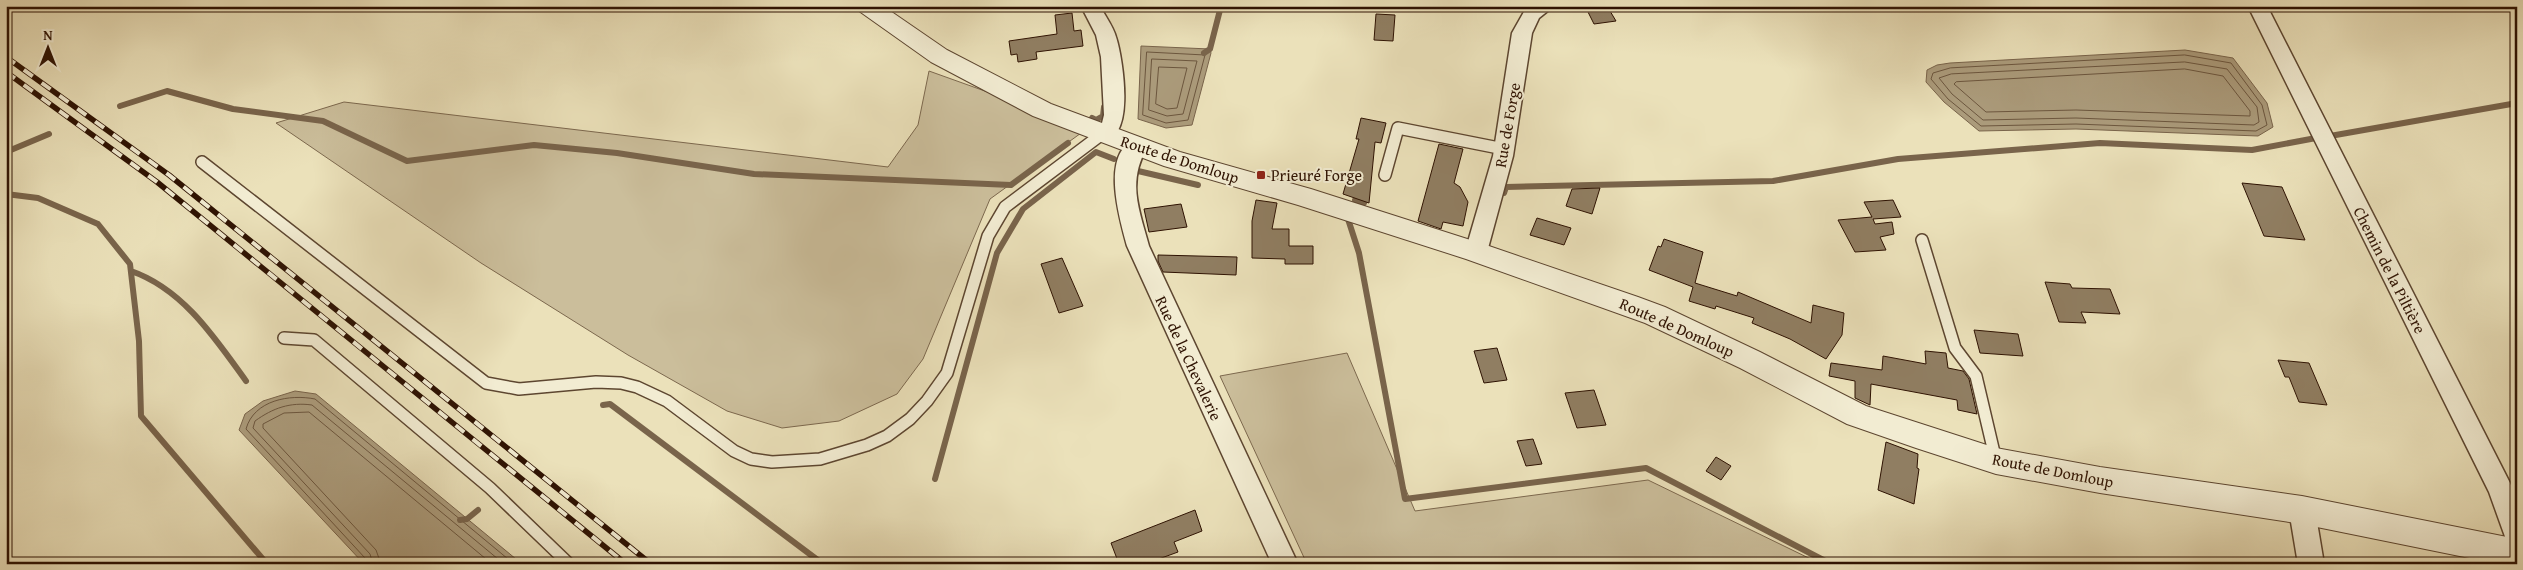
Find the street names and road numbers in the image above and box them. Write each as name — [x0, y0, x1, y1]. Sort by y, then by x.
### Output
street label: Rue de Forge — [1488, 81, 1526, 169]
street label: Route de Domloup — [1118, 129, 1243, 190]
street label: Chemin de la Piltière — [2348, 202, 2432, 338]
street label: Route de Domloup — [1616, 291, 1738, 363]
street label: Rue de la Chevalerie — [1150, 292, 1228, 424]
street label: Route de Domloup — [1990, 446, 2116, 494]

